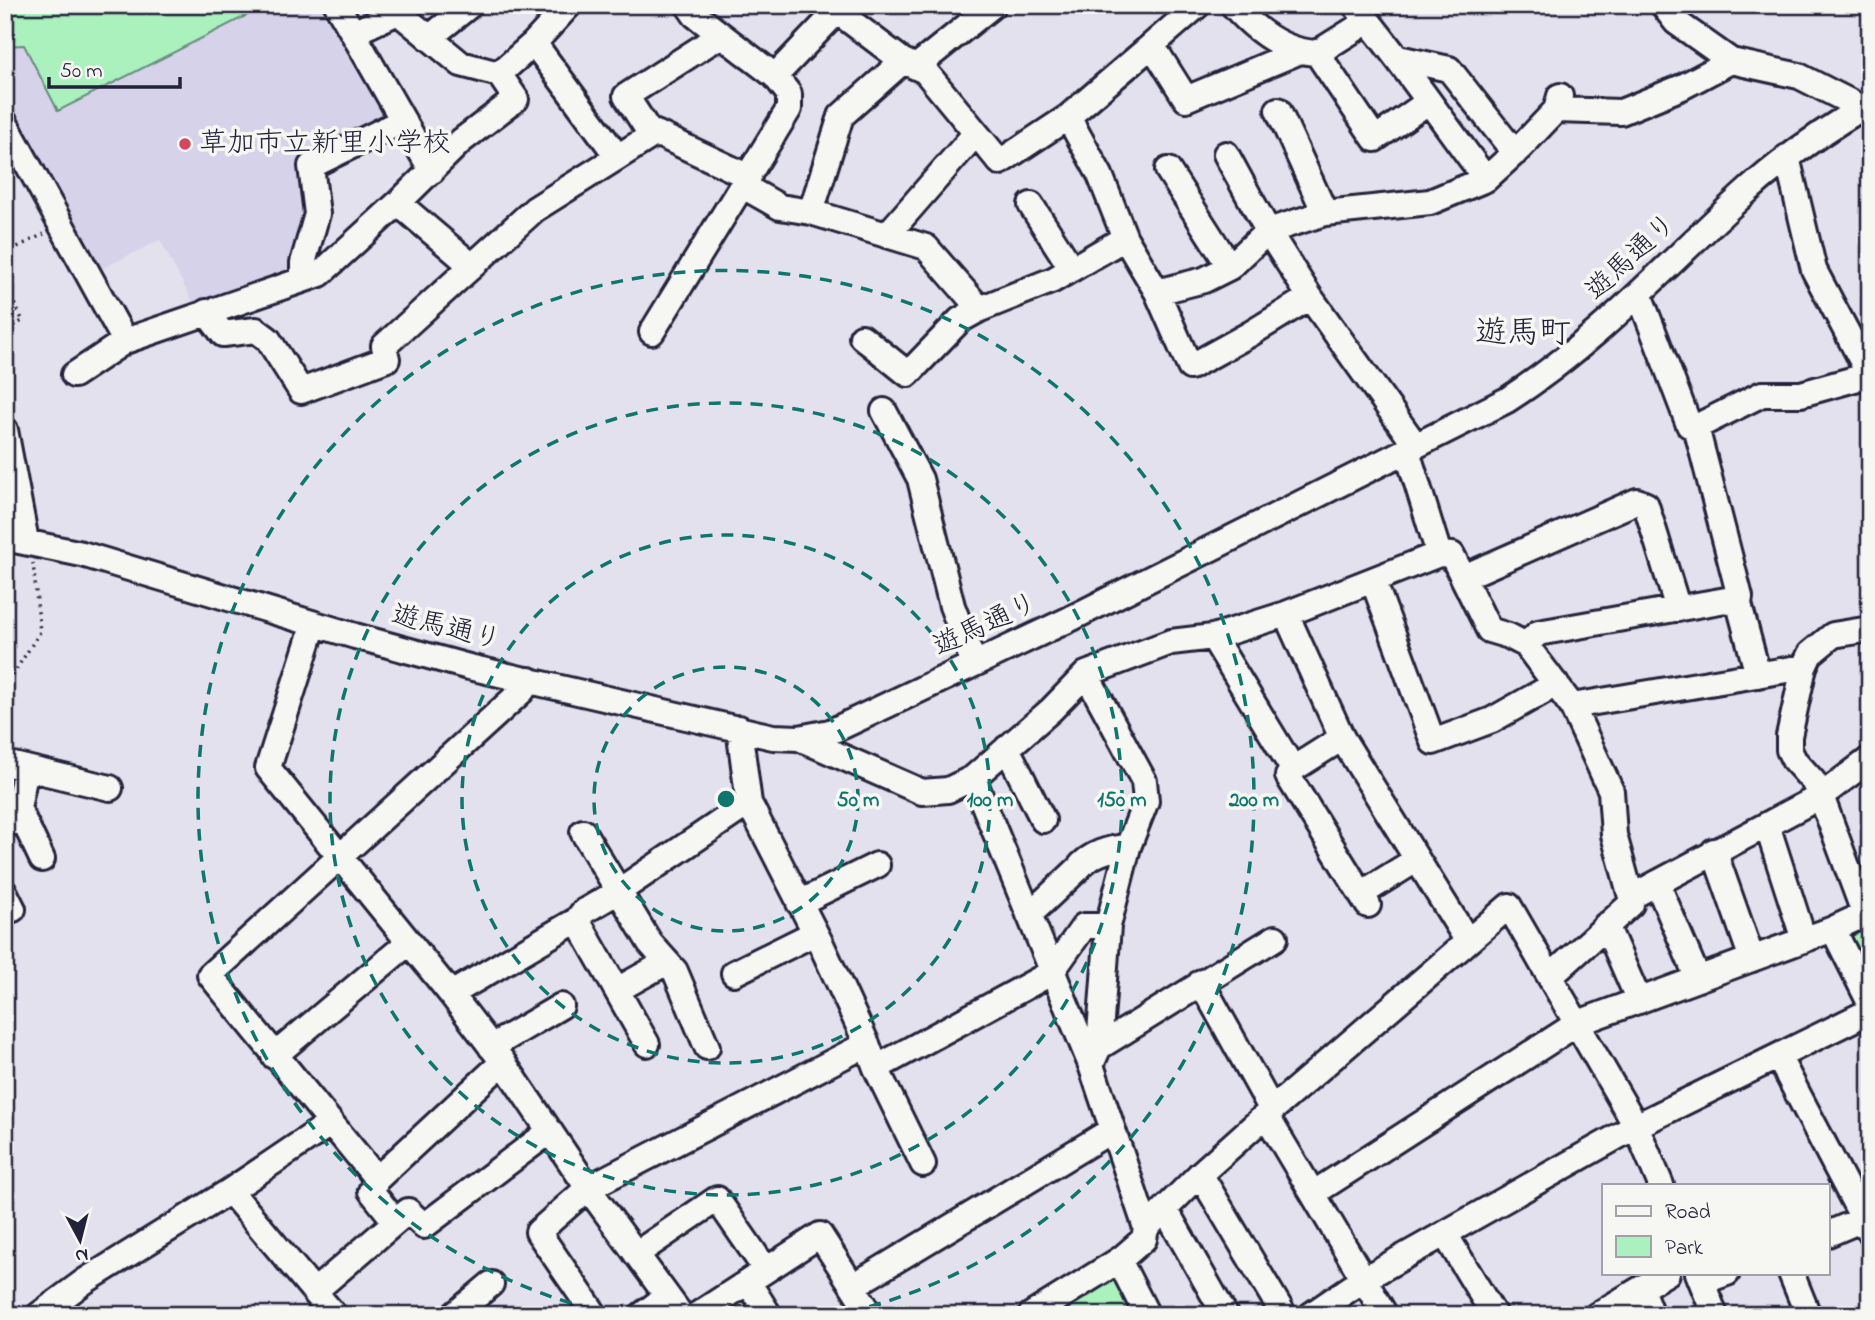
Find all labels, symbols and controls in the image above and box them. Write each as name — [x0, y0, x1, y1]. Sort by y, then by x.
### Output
scale bar — [49, 46, 180, 90]
text: 50 m — [60, 57, 103, 87]
place label: 草加市立新里小学校 — [199, 124, 451, 165]
marker: 草加市立新里小学校 — [177, 136, 193, 152]
street label: 遊馬通り — [1577, 205, 1687, 311]
district label: 遊馬町 — [1475, 311, 1571, 358]
street label: 遊馬通り — [927, 584, 1045, 668]
street label: 遊馬通り — [387, 596, 505, 662]
text: 50 m — [837, 786, 879, 816]
text: 100 m — [967, 786, 1013, 816]
text: 150 m — [1097, 786, 1147, 816]
text: 200 m — [1228, 786, 1279, 816]
centre of rings — [714, 787, 738, 811]
legend — [1602, 1184, 1829, 1274]
text: Road — [1665, 1198, 1711, 1228]
north arrow — [46, 1204, 116, 1274]
text: Park — [1665, 1234, 1704, 1264]
text: N — [74, 1240, 90, 1269]

